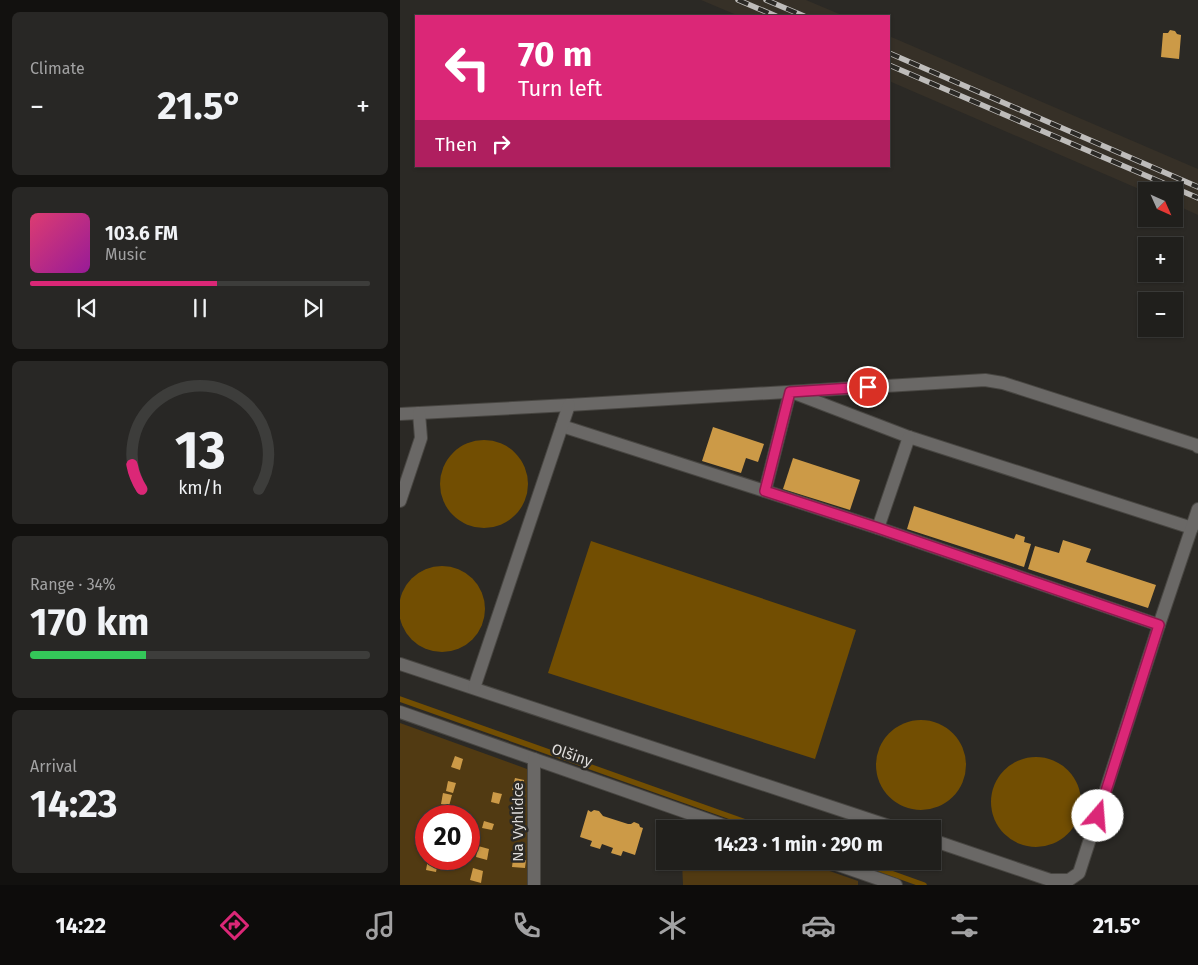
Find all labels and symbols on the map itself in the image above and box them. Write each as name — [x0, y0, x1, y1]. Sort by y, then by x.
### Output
north arrow — [1138, 182, 1182, 228]
pin — [847, 366, 889, 408]
street label: Olšiny — [549, 740, 595, 771]
street label: Na Vyhlídce — [509, 782, 527, 862]
position arrow — [1071, 789, 1123, 841]
speed limit sign: 20 — [415, 805, 480, 870]

